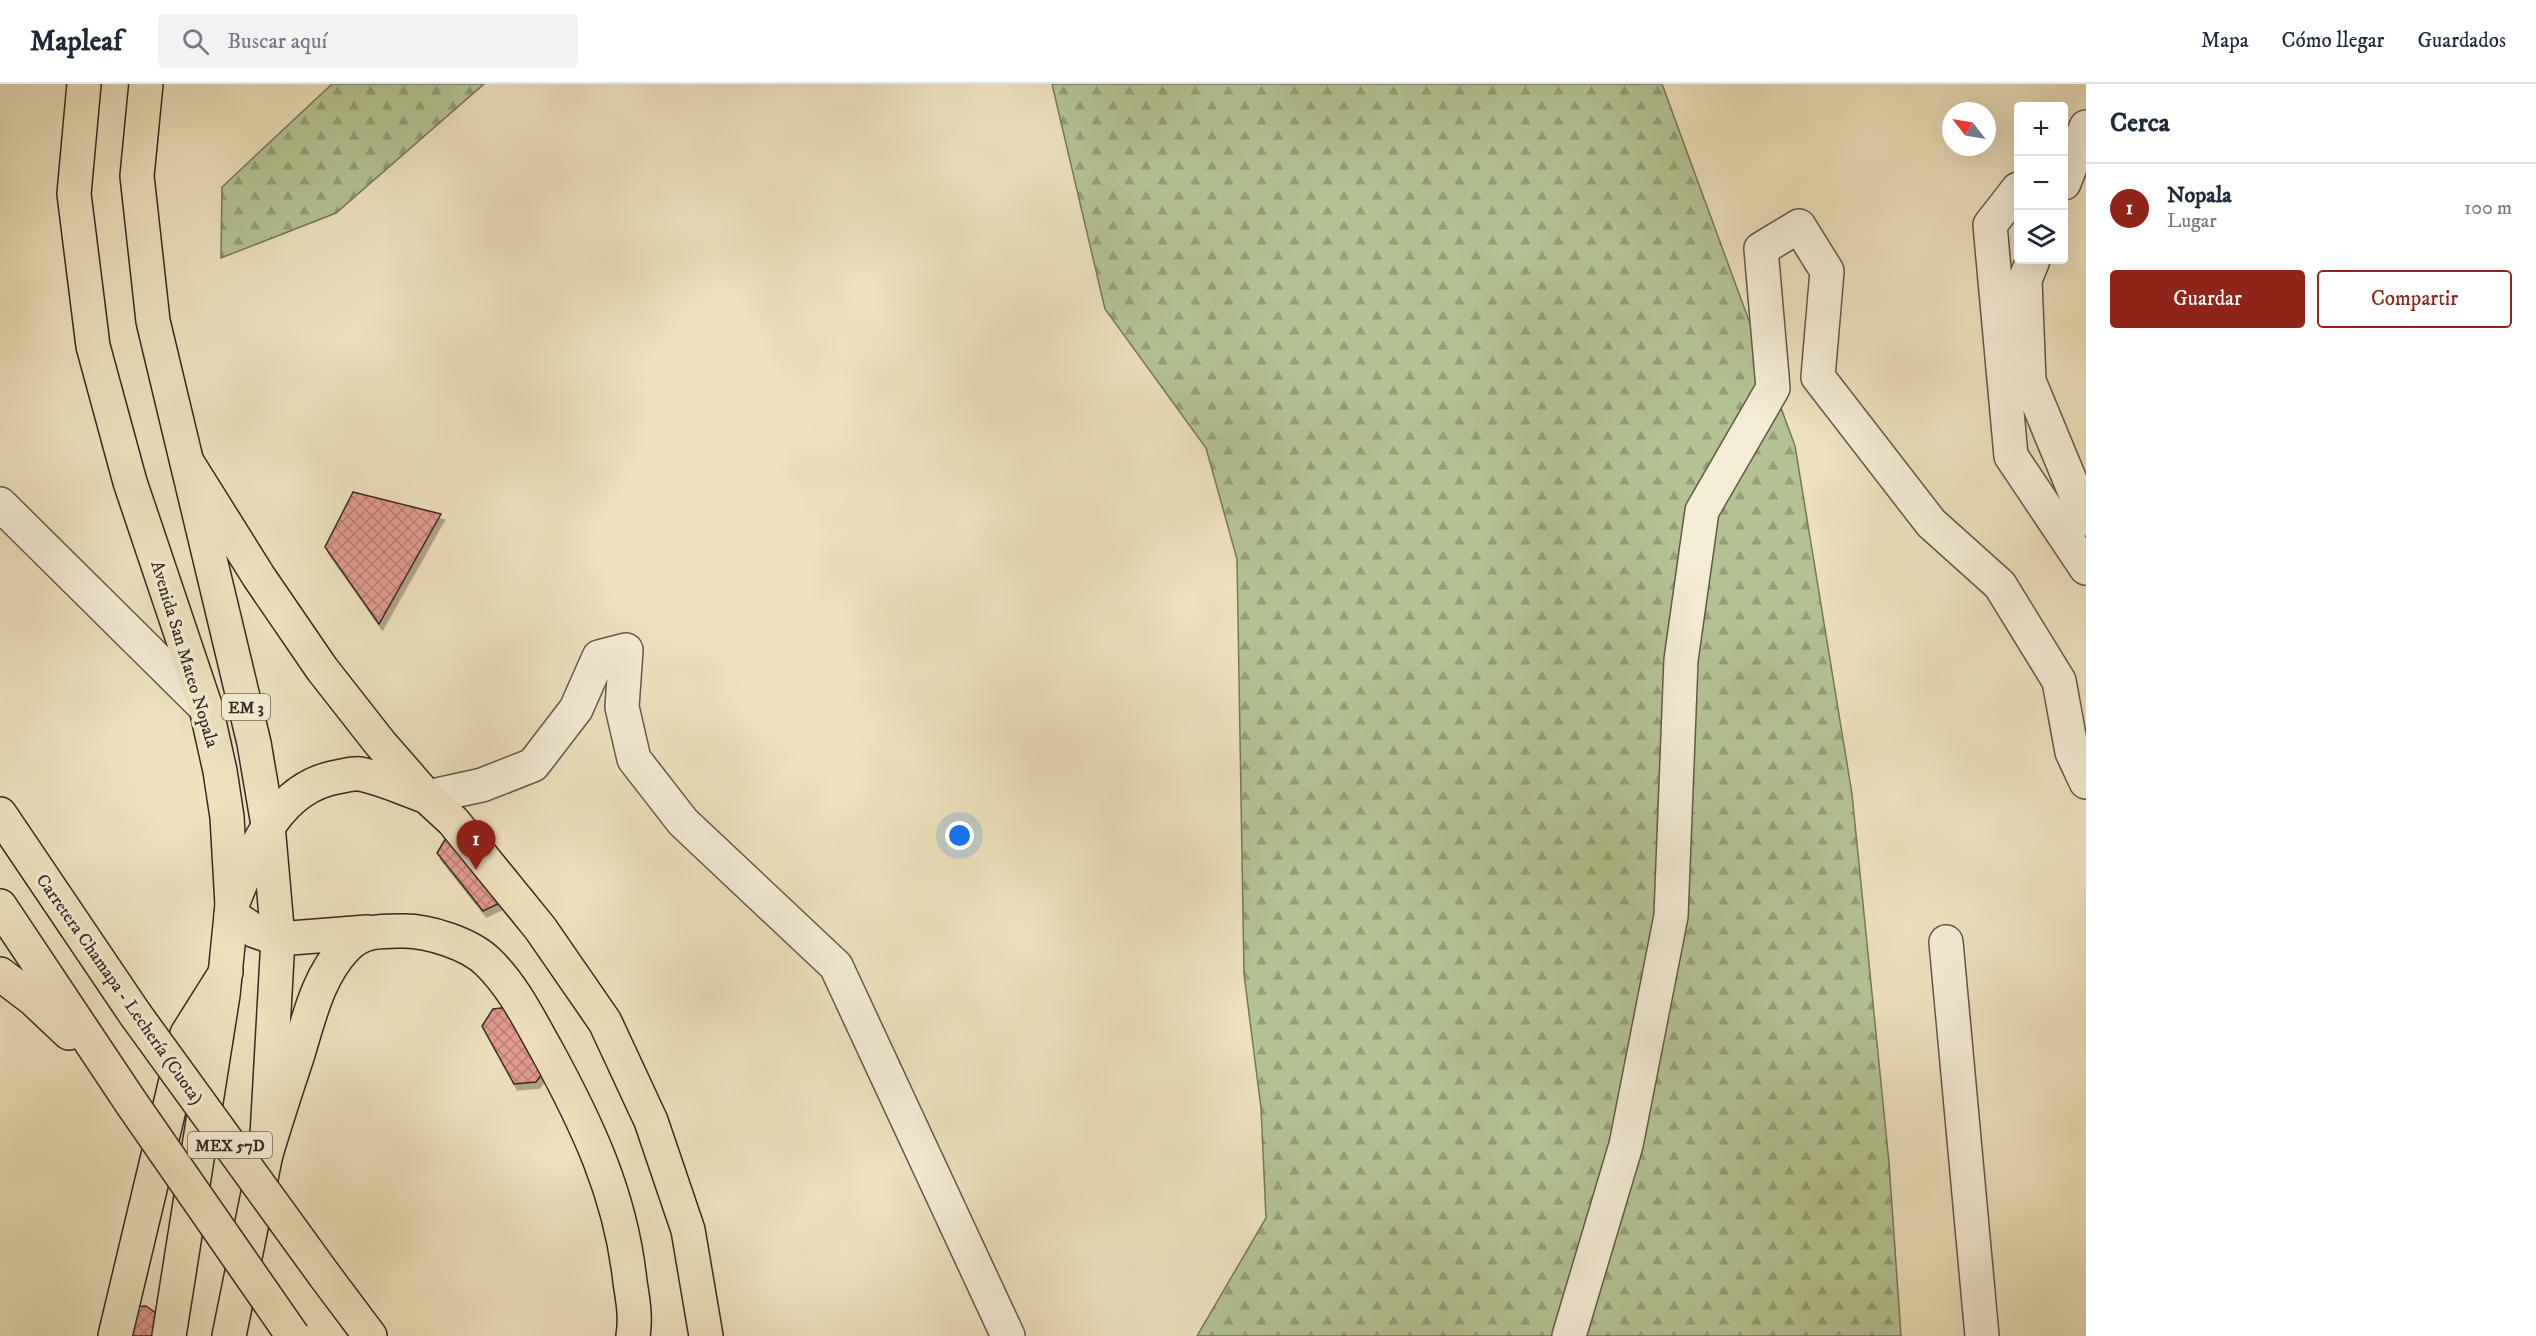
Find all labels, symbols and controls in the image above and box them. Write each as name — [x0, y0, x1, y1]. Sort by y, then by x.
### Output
search box — [158, 14, 578, 68]
text: Mapleaf — [30, 24, 122, 59]
icon: search — [179, 25, 212, 58]
text: Buscar aquí — [227, 28, 327, 55]
text: Mapa — [2201, 28, 2249, 54]
text: Cómo llegar — [2282, 28, 2384, 54]
text: Guardados — [2417, 28, 2506, 54]
north arrow — [1942, 102, 1996, 156]
map controls — [2014, 102, 2068, 264]
button: + — [2014, 102, 2068, 156]
text: Cerca — [2110, 107, 2170, 140]
button: − — [2014, 156, 2068, 210]
text: Nopala — [2167, 182, 2232, 209]
text: 1 — [2126, 196, 2133, 221]
text: 100 m — [2464, 196, 2512, 221]
text: Lugar — [2167, 209, 2217, 234]
button: layers — [2014, 210, 2068, 264]
button: Guardar — [2110, 270, 2305, 328]
button: Compartir — [2317, 270, 2512, 328]
street label: Avenida San Mateo Nopala — [145, 558, 223, 751]
road number: EM 3 — [222, 694, 270, 720]
pin: 1 — [456, 820, 496, 870]
your location — [945, 821, 974, 850]
street label: Carretera Chamapa - Lechería (Cuota) — [31, 870, 207, 1109]
road number: MEX 57D — [188, 1132, 272, 1158]

